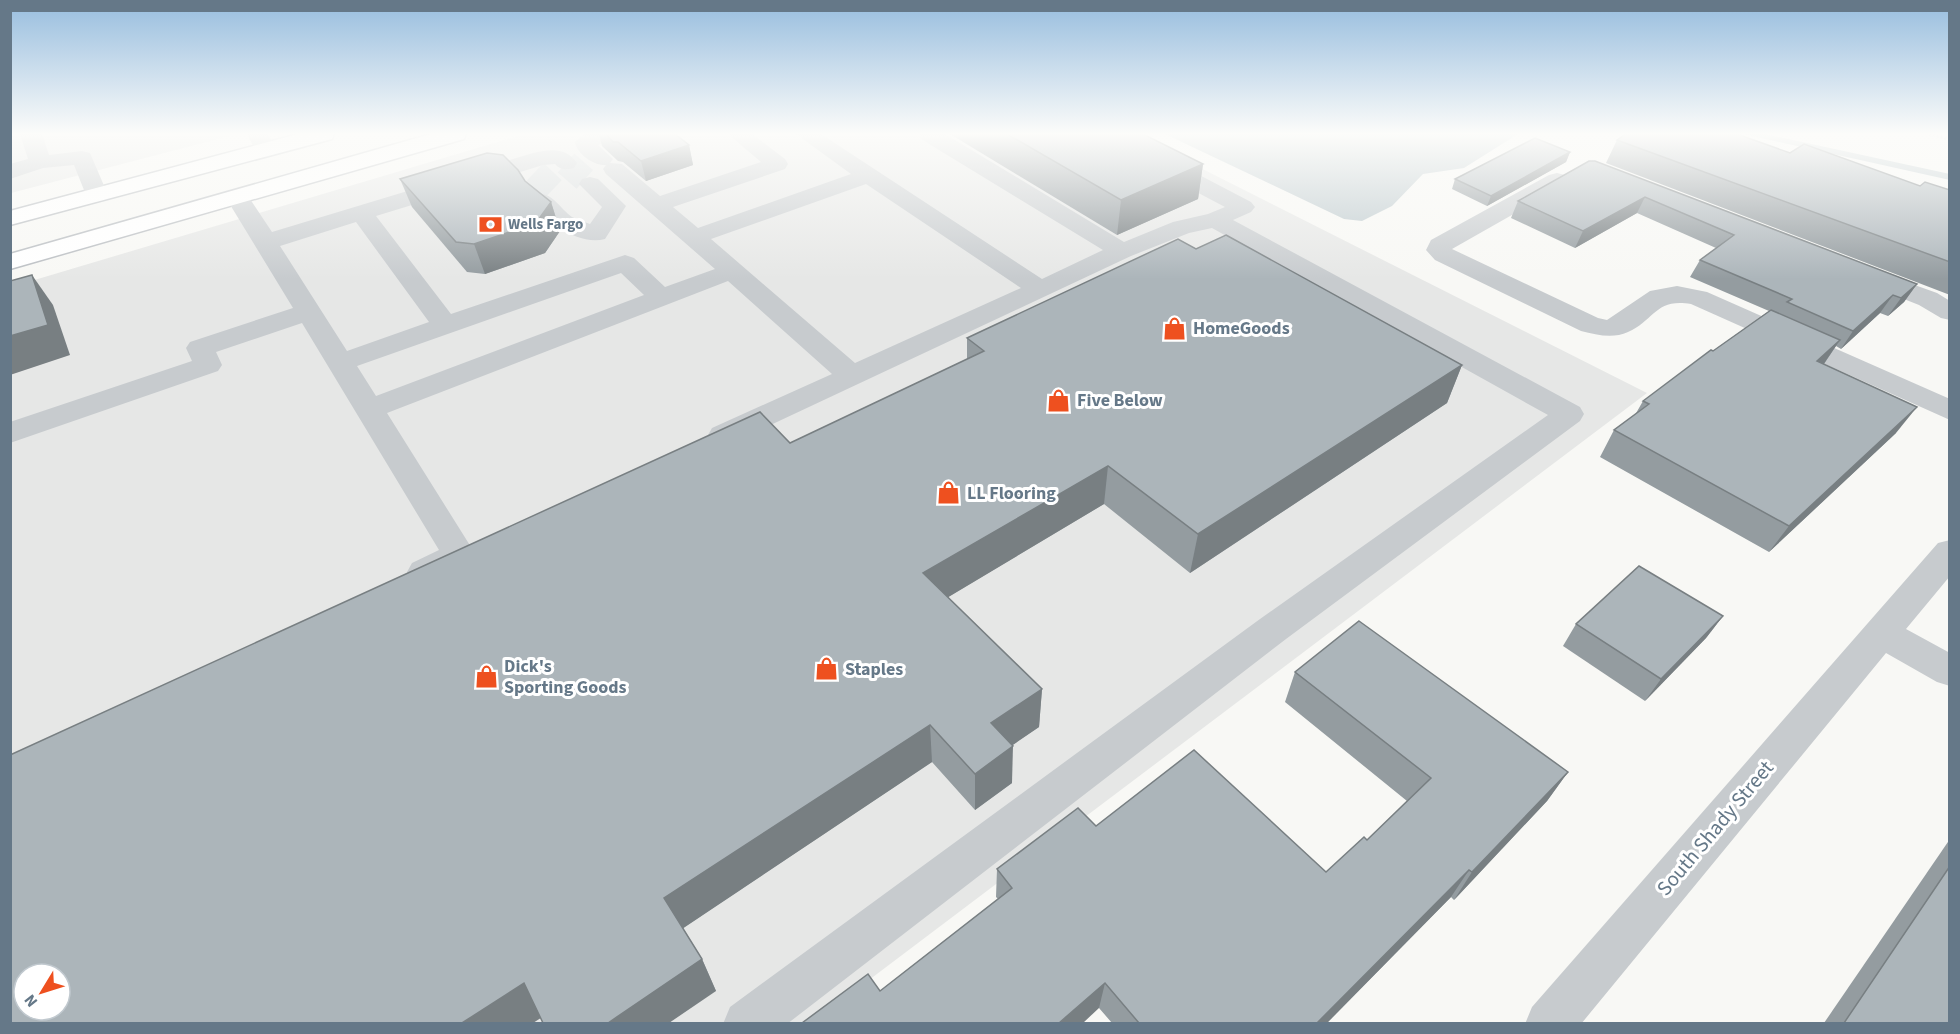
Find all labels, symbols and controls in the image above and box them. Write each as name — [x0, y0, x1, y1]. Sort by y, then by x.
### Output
bank icon: Wells Fargo — [477, 211, 503, 237]
place label: Wells Fargo — [508, 214, 583, 235]
shop icon: HomeGoods — [1162, 315, 1188, 341]
place label: HomeGoods — [1193, 316, 1290, 341]
shop icon: Five Below — [1046, 387, 1072, 413]
place label: Five Below — [1077, 388, 1163, 413]
shop icon: LL Flooring — [936, 480, 962, 506]
place label: LL Flooring — [967, 481, 1056, 506]
place label: Dick's Sporting Goods — [504, 654, 627, 700]
shop icon: Staples — [814, 656, 840, 682]
place label: Staples — [845, 657, 903, 682]
shop icon: Dick's Sporting Goods — [473, 663, 499, 689]
street label: South Shady Street — [1649, 754, 1781, 902]
north arrow — [12, 962, 72, 1022]
text: N — [19, 990, 43, 1012]

